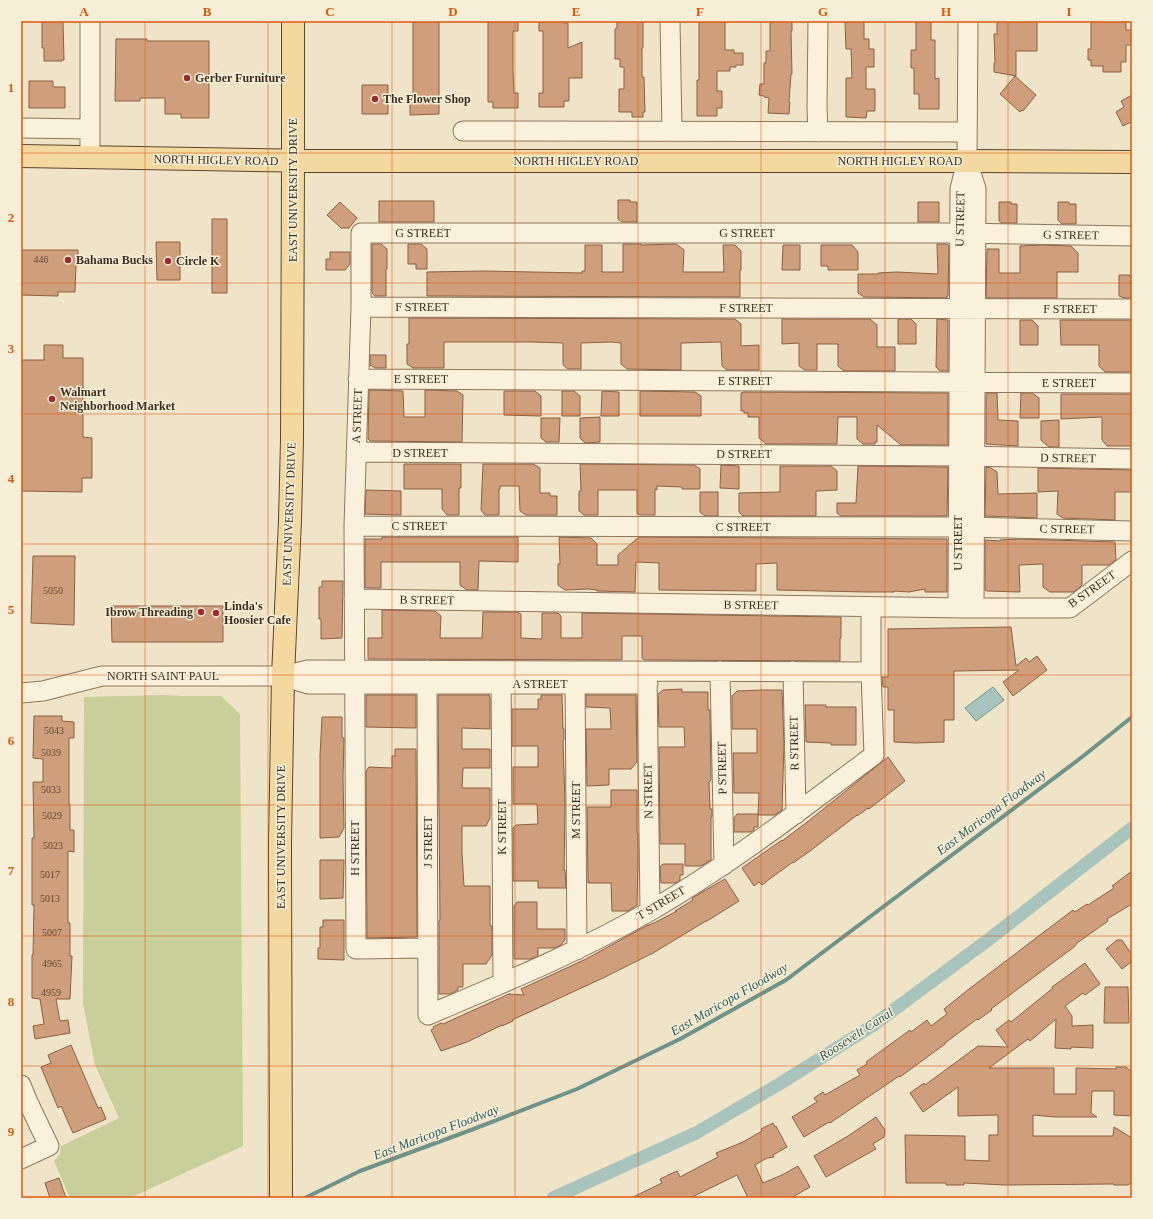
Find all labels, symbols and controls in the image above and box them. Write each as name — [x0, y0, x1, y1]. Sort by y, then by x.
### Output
text: A — [79, 4, 89, 19]
text: B — [203, 4, 212, 19]
text: C — [325, 4, 335, 19]
text: D — [448, 4, 458, 19]
text: E — [572, 4, 580, 19]
text: F — [696, 4, 704, 19]
text: G — [818, 4, 828, 19]
text: H — [941, 4, 951, 19]
text: I — [1066, 4, 1072, 19]
place label: Gerber Furniture — [195, 71, 286, 85]
marker: Gerber Furniture — [182, 73, 192, 83]
text: 1 — [8, 80, 14, 95]
place label: The Flower Shop — [383, 92, 471, 106]
marker: The Flower Shop — [370, 94, 380, 104]
street label: EAST UNIVERSITY DRIVE — [286, 118, 300, 262]
street label: NORTH HIGLEY ROAD — [153, 152, 279, 168]
street label: NORTH HIGLEY ROAD — [514, 154, 639, 168]
street label: NORTH HIGLEY ROAD — [838, 154, 963, 168]
street label: U STREET — [953, 190, 967, 247]
text: 2 — [8, 210, 14, 225]
street label: G STREET — [395, 226, 451, 240]
street label: G STREET — [719, 226, 775, 240]
street label: G STREET — [1043, 228, 1100, 242]
place label: Bahama Bucks — [76, 253, 153, 267]
house number: 446 — [34, 254, 49, 265]
place label: Circle K — [176, 254, 220, 268]
marker: Bahama Bucks — [63, 255, 73, 265]
marker: Circle K — [163, 256, 173, 266]
street label: F STREET — [395, 300, 450, 314]
street label: F STREET — [719, 301, 774, 315]
street label: F STREET — [1043, 302, 1098, 316]
text: 3 — [8, 341, 15, 356]
street label: E STREET — [394, 372, 449, 386]
street label: E STREET — [718, 374, 773, 388]
street label: E STREET — [1042, 376, 1097, 390]
place label: Walmart Neighborhood Market — [60, 385, 175, 413]
street label: A STREET — [349, 388, 365, 444]
marker: Walmart Neighborhood Market — [47, 394, 57, 404]
street label: EAST UNIVERSITY DRIVE — [279, 442, 299, 586]
street label: D STREET — [392, 446, 448, 460]
street label: D STREET — [716, 447, 772, 461]
street label: D STREET — [1040, 451, 1097, 465]
text: 4 — [8, 471, 15, 486]
street label: U STREET — [951, 515, 965, 571]
street label: C STREET — [391, 519, 447, 533]
street label: C STREET — [715, 520, 771, 534]
street label: C STREET — [1039, 522, 1095, 536]
street label: B STREET — [1065, 567, 1119, 611]
house number: 5050 — [43, 585, 63, 596]
street label: B STREET — [399, 593, 455, 607]
street label: B STREET — [723, 598, 779, 612]
place label: Linda's Hoosier Cafe — [224, 599, 291, 627]
text: 5 — [8, 602, 15, 617]
place label: Ibrow Threading — [105, 605, 193, 619]
marker: Ibrow Threading — [196, 607, 206, 617]
marker: Linda's Hoosier Cafe — [211, 608, 221, 618]
street label: NORTH SAINT PAUL — [107, 669, 219, 683]
street label: A STREET — [512, 677, 568, 691]
street label: R STREET — [787, 715, 801, 771]
house number: 5043 — [44, 725, 64, 736]
text: 6 — [8, 733, 15, 748]
street label: P STREET — [715, 741, 729, 795]
house number: 5039 — [41, 747, 61, 758]
street label: N STREET — [641, 762, 655, 819]
street label: EAST UNIVERSITY DRIVE — [274, 765, 288, 909]
water label: East Maricopa Floodway — [933, 766, 1049, 859]
street label: M STREET — [569, 780, 583, 839]
house number: 5033 — [41, 784, 61, 795]
street label: K STREET — [495, 799, 509, 855]
house number: 5029 — [42, 810, 62, 821]
street label: J STREET — [421, 815, 435, 868]
street label: H STREET — [348, 820, 362, 876]
house number: 5023 — [43, 840, 63, 851]
text: 7 — [8, 863, 15, 878]
house number: 5017 — [40, 869, 60, 880]
street label: T STREET — [634, 883, 688, 923]
house number: 5013 — [40, 893, 60, 904]
house number: 5007 — [42, 927, 62, 938]
house number: 4965 — [42, 958, 62, 969]
water label: East Maricopa Floodway — [667, 959, 790, 1039]
house number: 4959 — [41, 987, 61, 998]
text: 8 — [8, 994, 15, 1009]
water label: Roosevelt Canal — [815, 1004, 896, 1064]
water label: East Maricopa Floodway — [370, 1101, 501, 1163]
text: 9 — [8, 1124, 15, 1139]

